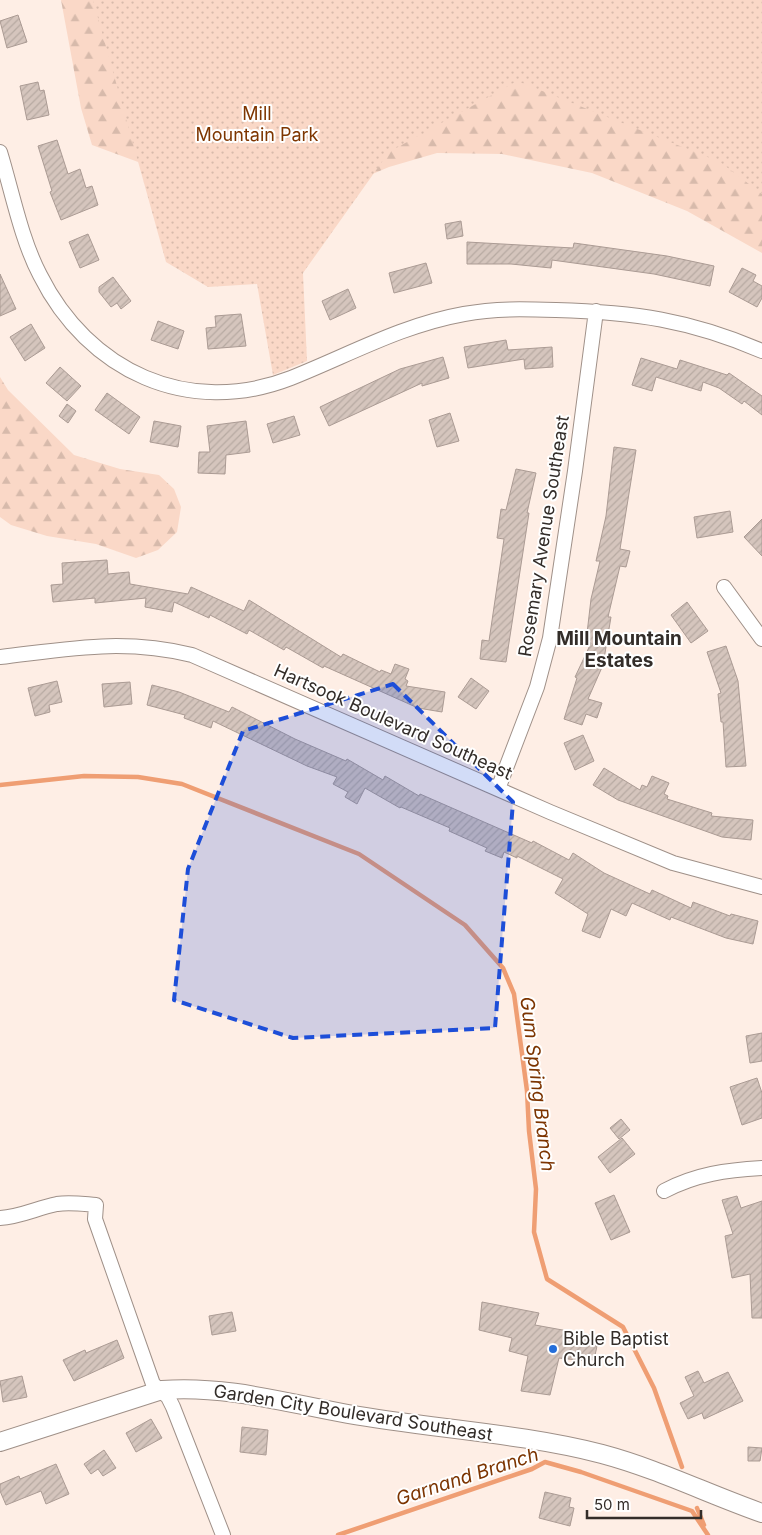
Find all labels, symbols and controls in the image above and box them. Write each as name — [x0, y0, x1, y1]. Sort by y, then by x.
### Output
park label: Mill Mountain Park — [195, 103, 319, 145]
street label: Rosemary Avenue Southeast — [514, 414, 573, 658]
district label: Mill Mountain Estates — [556, 627, 682, 672]
street label: Hartsook Boulevard Southeast — [271, 659, 516, 784]
water label: Gum Spring Branch — [515, 995, 560, 1173]
place label: Bible Baptist Church — [563, 1328, 669, 1370]
marker: Bible Baptist Church — [547, 1343, 559, 1355]
street label: Garden City Boulevard Southeast — [212, 1380, 494, 1445]
water label: Garnand Branch — [393, 1443, 541, 1510]
scale bar — [587, 1488, 701, 1520]
text: 50 m — [594, 1495, 630, 1514]

